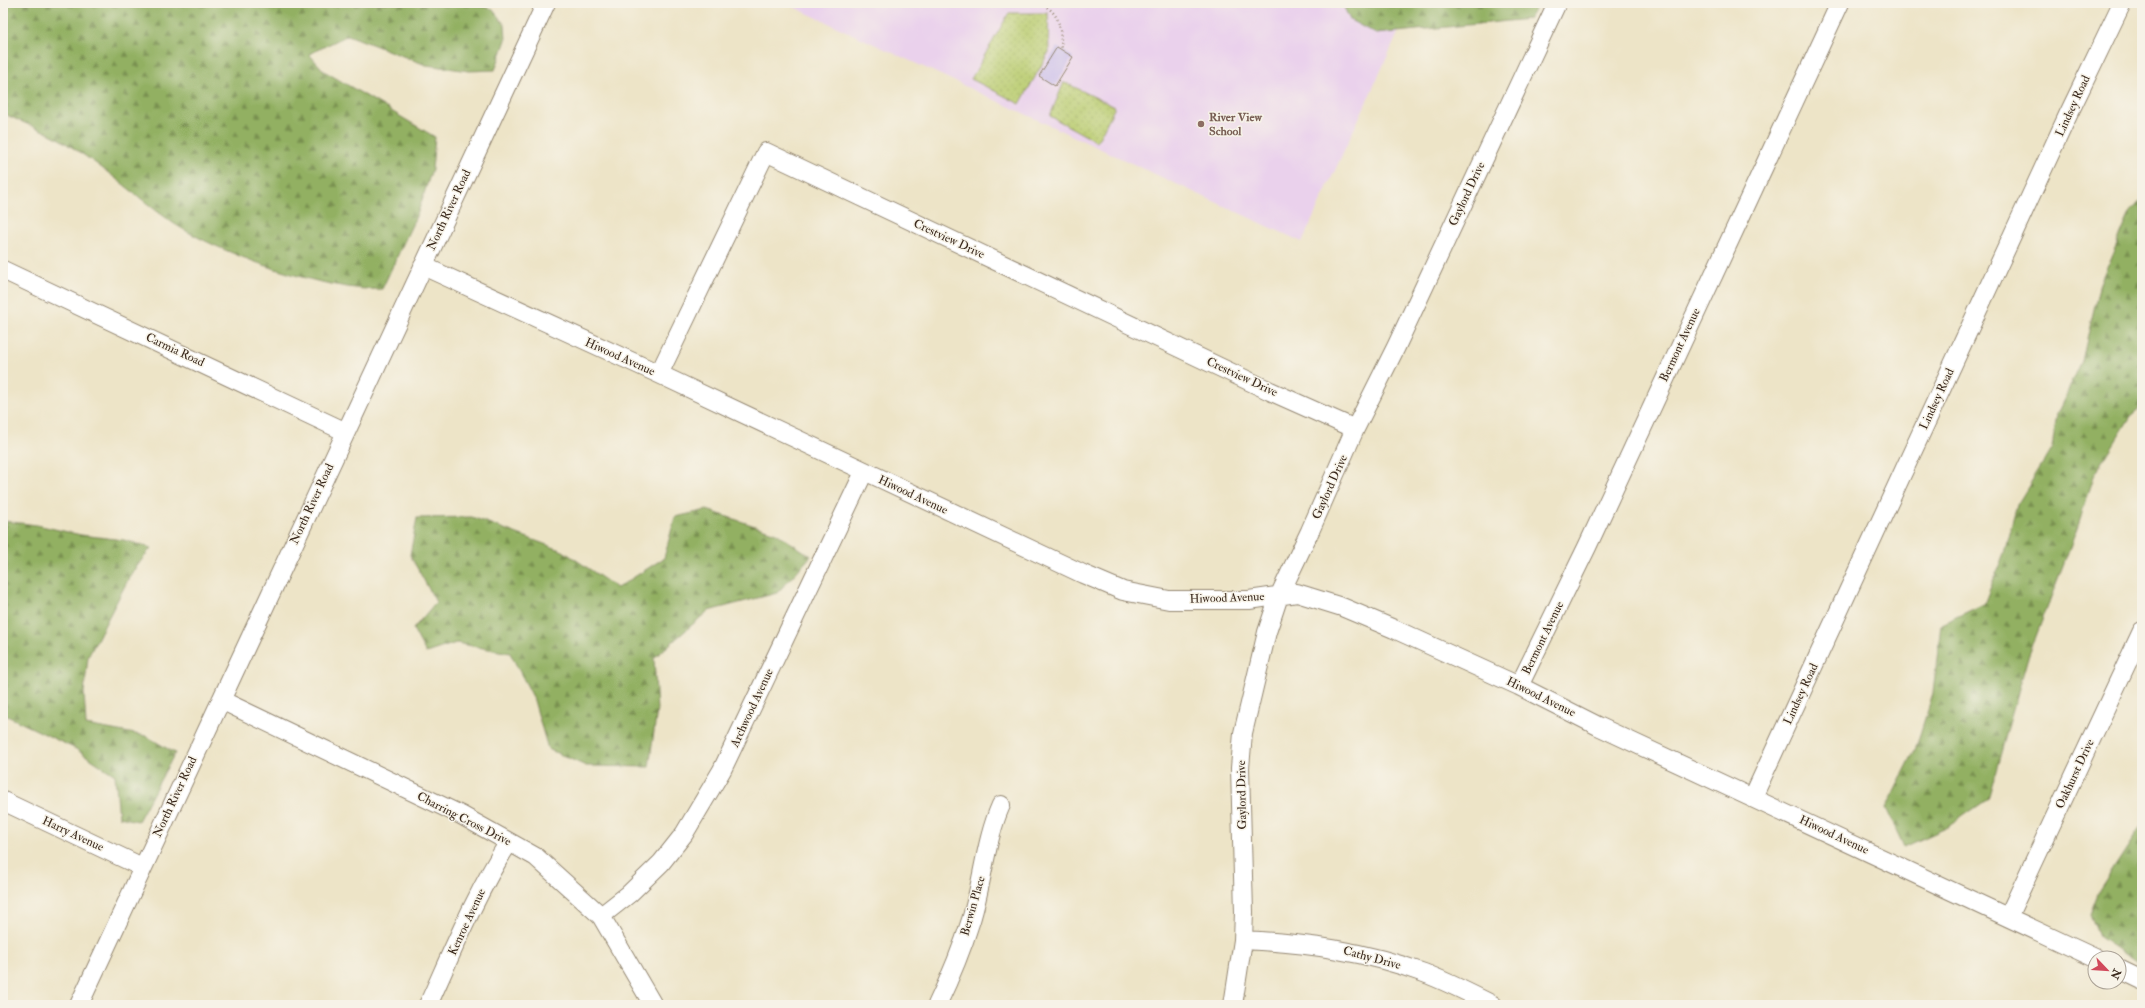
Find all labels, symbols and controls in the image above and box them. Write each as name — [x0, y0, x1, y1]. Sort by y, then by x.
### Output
street label: Lindsey Road — [2052, 73, 2094, 139]
place label: River View School — [1209, 110, 1262, 139]
marker: River View School — [1196, 119, 1206, 129]
street label: Gaylord Drive — [1446, 159, 1488, 229]
street label: North River Road — [424, 167, 474, 253]
street label: Crestview Drive — [911, 216, 987, 262]
street label: Bermont Avenue — [1656, 306, 1704, 384]
street label: Carmia Road — [143, 330, 207, 370]
street label: Hiwood Avenue — [583, 335, 657, 379]
street label: Crestview Drive — [1204, 354, 1280, 400]
street label: Lindsey Road — [1916, 366, 1958, 432]
street label: Gaylord Drive — [1309, 452, 1351, 522]
street label: North River Road — [287, 461, 337, 547]
street label: Hiwood Avenue — [876, 472, 950, 518]
street label: Hiwood Avenue — [1189, 589, 1265, 607]
street label: Bermont Avenue — [1519, 599, 1567, 677]
street label: Lindsey Road — [1780, 661, 1822, 727]
street label: Archwood Avenue — [727, 666, 777, 751]
street label: Hiwood Avenue — [1504, 674, 1578, 720]
street label: Oakhurst Drive — [2052, 737, 2098, 811]
street label: North River Road — [150, 754, 200, 840]
street label: Gaylord Drive — [1234, 760, 1250, 830]
street label: Charring Cross Drive — [414, 789, 514, 849]
street label: Hiwood Avenue — [1797, 812, 1871, 858]
street label: Harry Avenue — [40, 813, 106, 855]
street label: Berwin Place — [957, 874, 989, 938]
street label: Kenroe Avenue — [445, 886, 489, 958]
street label: Cathy Drive — [1342, 943, 1402, 973]
north arrow — [2087, 950, 2127, 990]
text: N — [2107, 966, 2124, 982]

